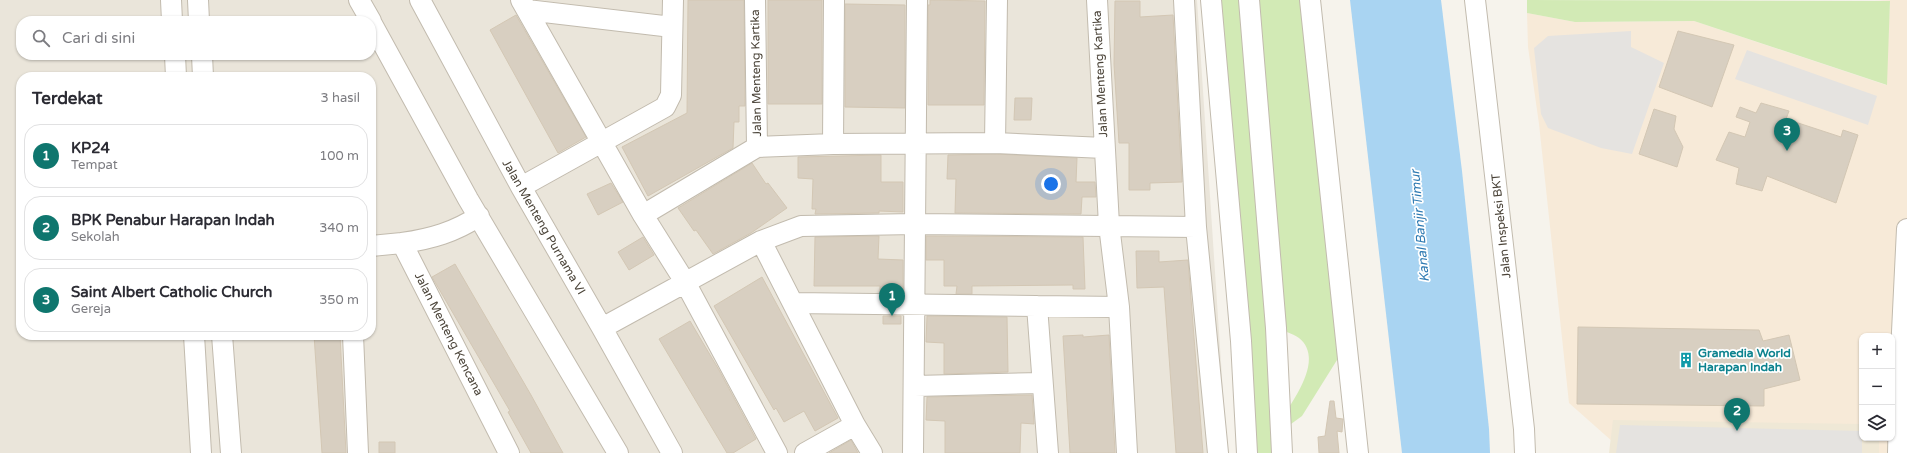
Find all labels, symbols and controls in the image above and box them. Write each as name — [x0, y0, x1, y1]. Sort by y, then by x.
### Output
street label: Jalan Menteng Kartika — [748, 9, 764, 137]
street label: Jalan Menteng Kartika — [1090, 10, 1110, 138]
search box — [16, 16, 376, 60]
icon: search — [30, 27, 52, 49]
text: Cari di sini — [62, 29, 135, 47]
text: Terdekat — [32, 88, 102, 109]
text: 3 hasil — [321, 90, 360, 106]
pin: 3 — [1774, 118, 1800, 151]
text: KP24 — [71, 139, 110, 157]
text: 1 — [42, 148, 50, 164]
text: 100 m — [319, 148, 359, 164]
text: Tempat — [71, 157, 118, 173]
street label: Jalan Menteng Purnama VI — [500, 157, 588, 297]
water label: Kanal Banjir Timur — [1407, 167, 1433, 283]
street label: Jalan Inspeksi BKT — [1488, 172, 1513, 279]
your location — [1041, 174, 1061, 194]
text: BPK Penabur Harapan Indah — [71, 211, 275, 229]
text: 2 — [42, 220, 50, 236]
text: 340 m — [319, 220, 359, 236]
text: Sekolah — [71, 229, 120, 245]
street label: Jalan Menteng Kencana — [412, 270, 486, 398]
text: Saint Albert Catholic Church — [71, 283, 272, 301]
pin: 1 — [879, 283, 905, 316]
text: 3 — [42, 292, 50, 308]
text: 350 m — [319, 292, 359, 308]
text: Gereja — [71, 301, 111, 317]
map controls — [1859, 333, 1895, 441]
button: + — [1859, 333, 1895, 369]
place label: Gramedia World Harapan Indah — [1698, 346, 1791, 375]
building icon: Gramedia World Harapan Indah — [1677, 351, 1695, 369]
button: − — [1859, 369, 1895, 405]
pin: 2 — [1724, 398, 1750, 431]
button: layers — [1859, 405, 1895, 441]

